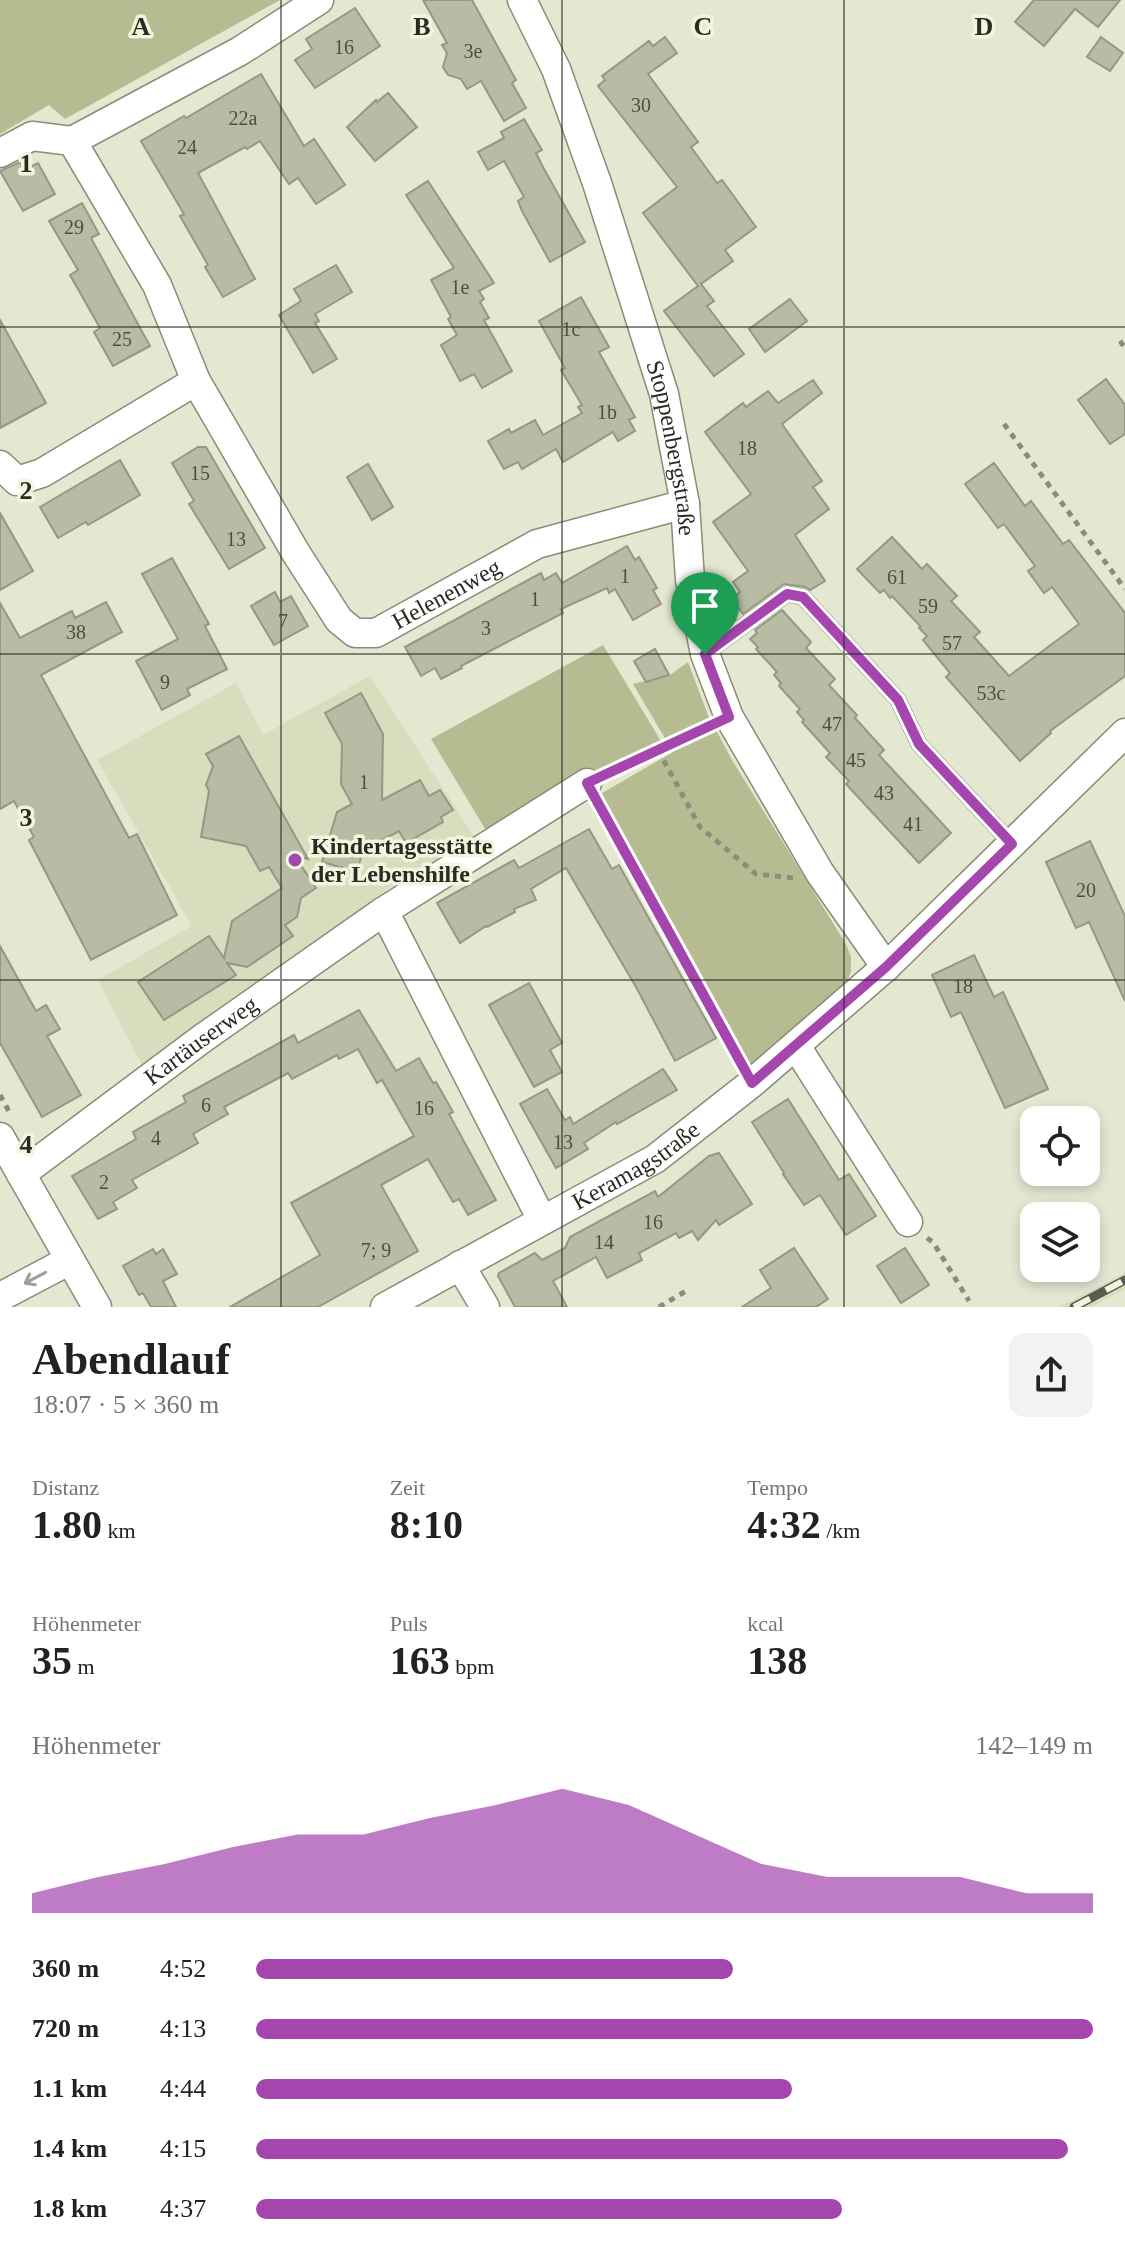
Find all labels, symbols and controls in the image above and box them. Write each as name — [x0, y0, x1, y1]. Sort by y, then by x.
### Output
text: A — [132, 12, 151, 41]
text: B — [413, 12, 431, 41]
text: C — [694, 12, 712, 41]
text: D — [975, 12, 993, 41]
house number: 16 — [334, 36, 354, 58]
house number: 3e — [464, 40, 483, 62]
house number: 30 — [631, 94, 651, 116]
house number: 22a — [229, 107, 258, 129]
house number: 24 — [177, 136, 197, 158]
text: 1 — [20, 149, 33, 178]
house number: 29 — [64, 216, 84, 238]
house number: 1e — [451, 276, 470, 298]
house number: 1c — [562, 318, 581, 340]
house number: 25 — [112, 328, 132, 350]
street label: Stoppenbergstraße — [641, 357, 700, 536]
house number: 1b — [597, 401, 617, 423]
house number: 18 — [737, 437, 757, 459]
house number: 15 — [190, 462, 210, 484]
text: 2 — [20, 476, 33, 505]
house number: 13 — [226, 528, 246, 550]
street label: Helenenweg — [388, 554, 505, 634]
house number: 1 — [620, 565, 630, 587]
house number: 61 — [887, 566, 907, 588]
pin — [671, 572, 739, 654]
icon: arrive — [683, 584, 727, 628]
house number: 1 — [530, 588, 540, 610]
house number: 59 — [918, 595, 938, 617]
house number: 7 — [278, 610, 288, 632]
house number: 3 — [481, 617, 491, 639]
house number: 38 — [66, 621, 86, 643]
house number: 57 — [942, 632, 962, 654]
house number: 9 — [160, 671, 170, 693]
house number: 53c — [977, 682, 1006, 704]
house number: 47 — [822, 713, 842, 735]
house number: 45 — [846, 749, 866, 771]
house number: 1 — [359, 771, 369, 793]
house number: 43 — [874, 782, 894, 804]
text: 3 — [20, 803, 33, 832]
house number: 41 — [903, 813, 923, 835]
place label: Kindertagesstätte der Lebenshilfe — [311, 833, 493, 887]
marker: Kindertagesstätte der Lebenshilfe — [286, 851, 304, 869]
house number: 20 — [1076, 879, 1096, 901]
house number: 18 — [953, 975, 973, 997]
street label: Kartäuserweg — [139, 991, 262, 1090]
house number: 6 — [201, 1094, 211, 1116]
house number: 16 — [414, 1097, 434, 1119]
map controls — [1020, 1106, 1100, 1282]
button: locate — [1020, 1106, 1100, 1186]
street label: Keramagstraße — [568, 1116, 705, 1215]
house number: 4 — [151, 1127, 161, 1149]
text: 4 — [20, 1130, 33, 1159]
house number: 13 — [553, 1131, 573, 1153]
house number: 2 — [99, 1171, 109, 1193]
button: layers — [1020, 1202, 1100, 1282]
house number: 16 — [643, 1211, 663, 1233]
house number: 14 — [594, 1231, 614, 1253]
house number: 7; 9 — [361, 1239, 391, 1261]
one-way arrow — [24, 1271, 48, 1287]
button: share — [1009, 1333, 1093, 1417]
text: Abendlauf — [32, 1335, 230, 1384]
text: 18:07 · 5 × 360 m — [32, 1390, 219, 1419]
text: Distanz — [32, 1475, 99, 1500]
text: Zeit — [390, 1475, 425, 1500]
text: Tempo — [747, 1475, 808, 1500]
text: 1.80 — [32, 1502, 102, 1547]
text: 8:10 — [390, 1502, 463, 1547]
text: 4:32 — [747, 1502, 821, 1547]
text: km — [102, 1518, 136, 1543]
text: /km — [821, 1518, 860, 1543]
text: Höhenmeter — [32, 1611, 141, 1636]
text: Puls — [390, 1611, 428, 1636]
text: kcal — [747, 1611, 784, 1636]
text: 35 — [32, 1638, 72, 1683]
text: 163 — [390, 1638, 450, 1683]
text: 138 — [747, 1638, 807, 1683]
text: m — [72, 1654, 95, 1679]
text: bpm — [450, 1654, 494, 1679]
text: Höhenmeter — [32, 1731, 161, 1760]
text: 142–149 m — [975, 1731, 1093, 1760]
text: 360 m — [32, 1954, 99, 1983]
text: 4:52 — [160, 1954, 206, 1983]
text: 720 m — [32, 2014, 99, 2043]
text: 4:13 — [160, 2014, 206, 2043]
text: 1.1 km — [32, 2074, 107, 2103]
text: 4:44 — [160, 2074, 206, 2103]
text: 1.4 km — [32, 2134, 107, 2163]
text: 4:15 — [160, 2134, 206, 2163]
text: 1.8 km — [32, 2194, 107, 2223]
text: 4:37 — [160, 2194, 206, 2223]

